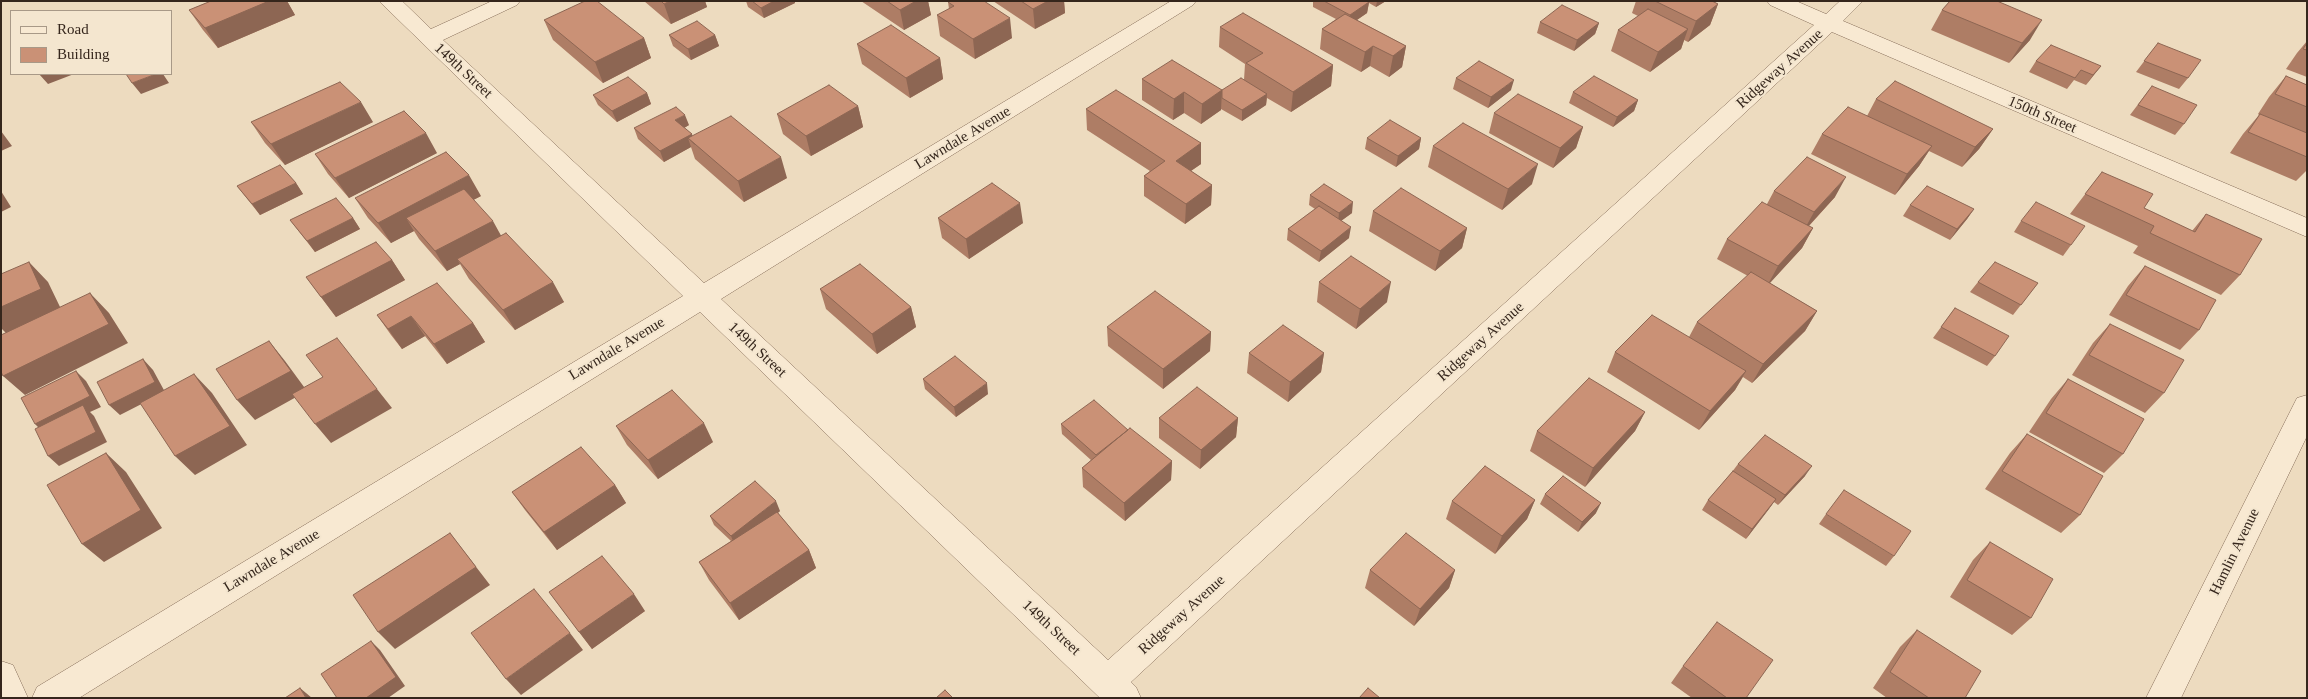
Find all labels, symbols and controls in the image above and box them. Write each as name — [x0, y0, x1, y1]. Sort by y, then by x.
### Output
legend — [10, 10, 172, 75]
text: Road — [57, 21, 89, 37]
street label: Ridgeway Avenue — [1733, 25, 1827, 113]
street label: 149th Street — [430, 40, 496, 102]
text: Building — [57, 46, 110, 62]
street label: 150th Street — [2005, 92, 2079, 138]
street label: Lawndale Avenue — [912, 102, 1014, 174]
street label: Ridgeway Avenue — [1434, 298, 1528, 386]
street label: Lawndale Avenue — [566, 313, 668, 385]
street label: 149th Street — [724, 319, 790, 381]
street label: Hamlin Avenue — [2206, 506, 2264, 598]
street label: Lawndale Avenue — [221, 525, 323, 597]
street label: Ridgeway Avenue — [1135, 571, 1229, 659]
street label: 149th Street — [1018, 597, 1084, 659]

